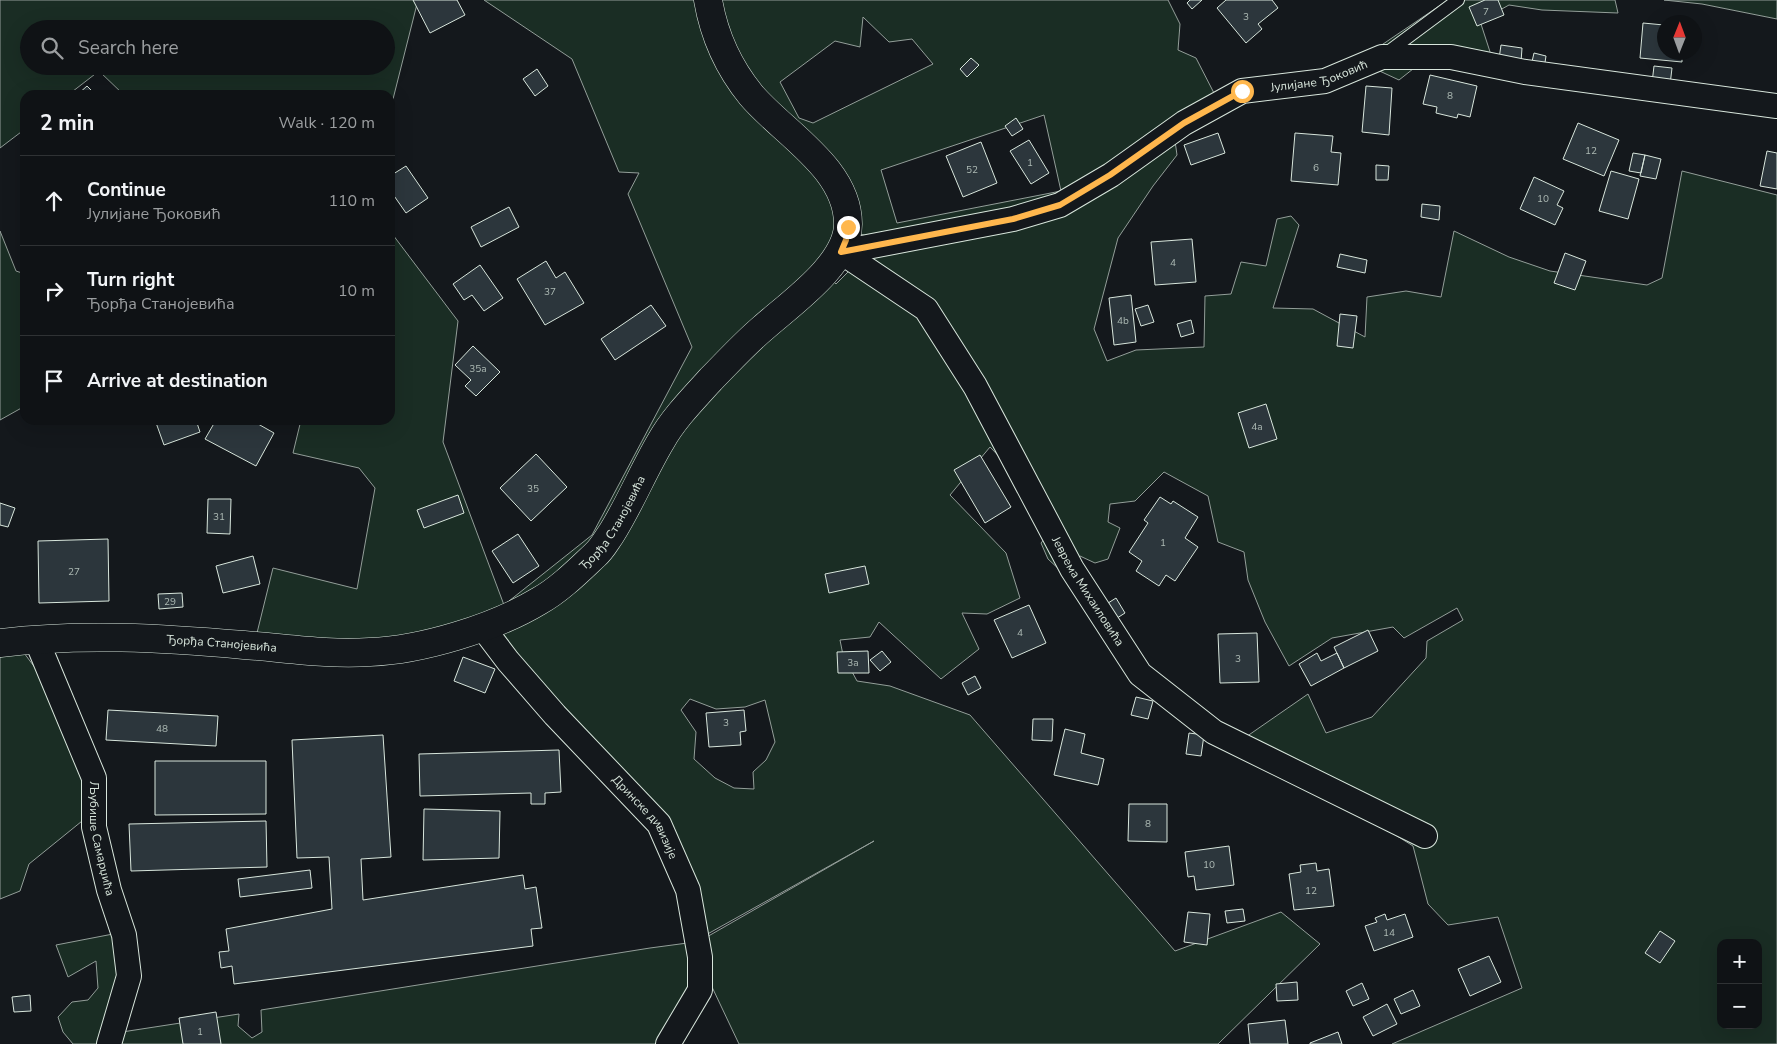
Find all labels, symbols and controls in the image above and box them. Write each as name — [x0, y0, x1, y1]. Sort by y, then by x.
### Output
house number: 7 — [1483, 5, 1489, 19]
house number: 3 — [1243, 10, 1249, 24]
north arrow — [1657, 15, 1702, 60]
search box — [20, 20, 395, 75]
icon: search — [38, 34, 66, 62]
text: Search here — [78, 35, 179, 61]
street label: Јулијане Ђоковић — [1268, 56, 1370, 96]
route start — [1231, 80, 1254, 103]
house number: 8 — [1447, 89, 1453, 103]
text: 2 min — [40, 109, 94, 137]
text: Walk · 120 m — [279, 112, 375, 134]
house number: 12 — [1585, 144, 1597, 158]
house number: 1 — [1027, 156, 1033, 170]
house number: 6 — [1313, 161, 1319, 175]
house number: 52 — [966, 163, 978, 177]
text: Continue — [87, 177, 166, 203]
icon: ahead — [40, 187, 68, 215]
text: 110 m — [328, 190, 375, 212]
house number: 10 — [1537, 192, 1549, 206]
text: Јулијане Ђоковић — [87, 203, 221, 225]
route end — [837, 216, 860, 239]
house number: 4 — [1170, 256, 1176, 270]
text: Turn right — [87, 267, 174, 293]
icon: right — [40, 277, 68, 305]
text: 10 m — [338, 280, 375, 302]
house number: 37 — [544, 285, 556, 299]
text: Ђорђа Станојевића — [87, 293, 235, 315]
house number: 4b — [1117, 314, 1129, 328]
house number: 35a — [469, 362, 487, 376]
icon: arrive — [40, 367, 68, 395]
text: Arrive at destination — [87, 368, 268, 394]
house number: 4a — [1251, 420, 1263, 434]
street label: Ђорђа Станојевића — [576, 473, 649, 574]
house number: 35 — [527, 482, 539, 496]
house number: 31 — [213, 510, 225, 524]
street label: Јеврема Михаиловића — [1048, 533, 1128, 649]
house number: 1 — [1160, 536, 1166, 550]
house number: 27 — [68, 565, 80, 579]
house number: 29 — [164, 595, 176, 609]
house number: 4 — [1017, 626, 1023, 640]
street label: Ђорђа Станојевића — [166, 631, 278, 656]
house number: 3 — [1235, 652, 1241, 666]
house number: 3a — [847, 656, 859, 670]
house number: 3 — [723, 716, 729, 730]
house number: 48 — [156, 722, 168, 736]
street label: Дринске дивизије — [608, 772, 681, 862]
street label: Љубише Самарџића — [86, 781, 118, 898]
house number: 8 — [1145, 817, 1151, 831]
house number: 10 — [1203, 858, 1215, 872]
house number: 12 — [1305, 884, 1317, 898]
house number: 14 — [1383, 926, 1395, 940]
map controls — [1717, 939, 1762, 1029]
button: + — [1717, 939, 1762, 984]
button: − — [1717, 984, 1762, 1029]
house number: 1 — [197, 1025, 203, 1039]

